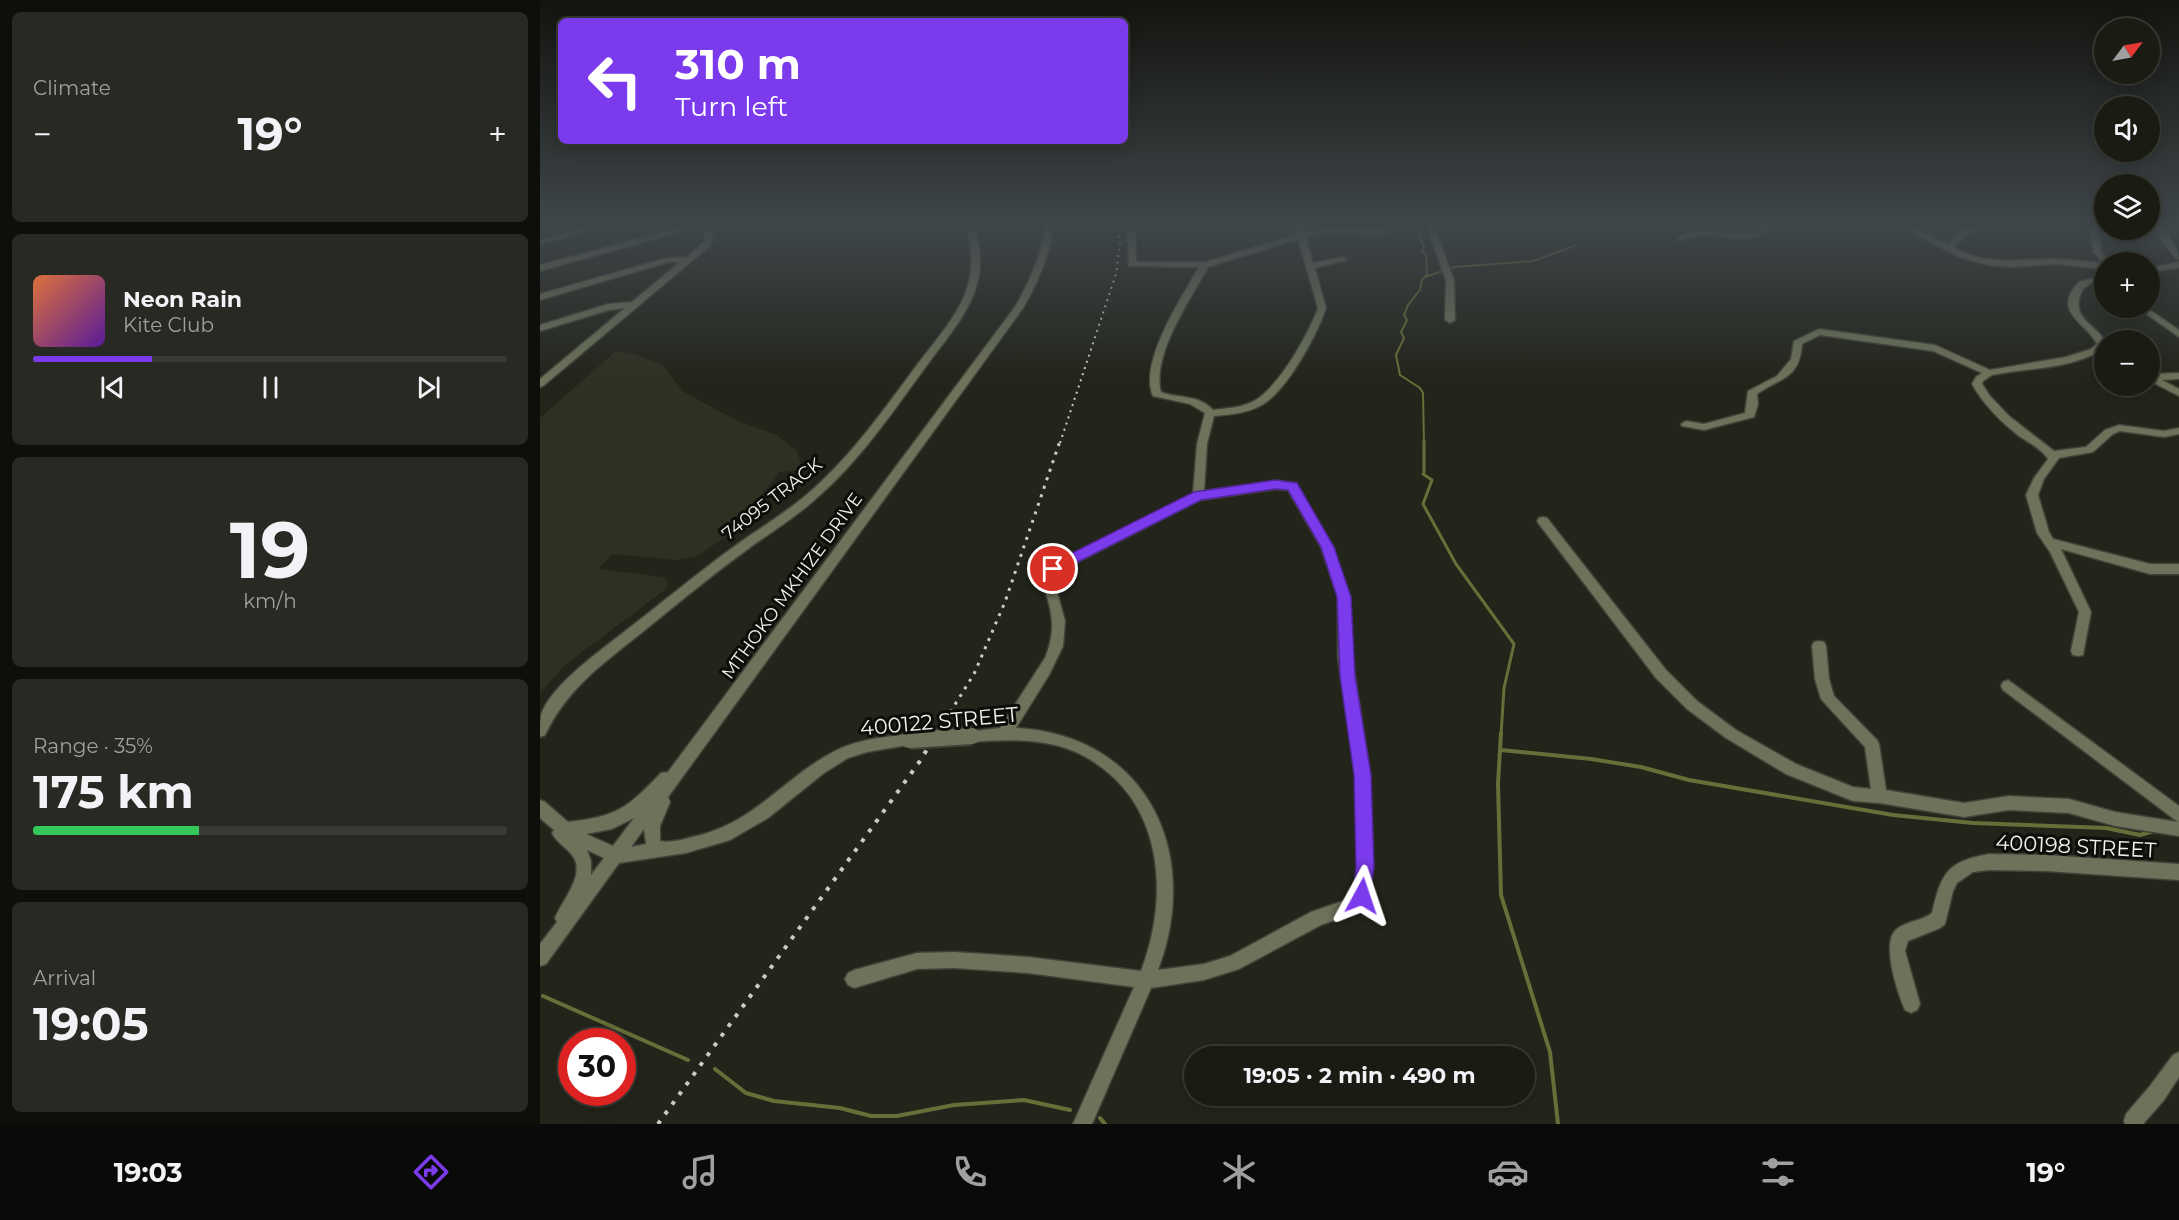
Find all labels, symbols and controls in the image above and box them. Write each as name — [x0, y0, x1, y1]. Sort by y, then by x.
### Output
north arrow — [2094, 18, 2160, 84]
map controls — [2094, 18, 2160, 396]
text: 310 m — [675, 38, 801, 90]
icon: left — [576, 42, 654, 120]
text: Climate — [33, 76, 111, 100]
text: Turn left — [675, 90, 788, 123]
button: sound — [2094, 96, 2160, 162]
text: 19° — [237, 106, 303, 161]
text: − — [33, 114, 52, 154]
text: + — [488, 114, 507, 154]
button: layers — [2094, 174, 2160, 240]
button: + — [2094, 252, 2160, 318]
text: Neon Rain — [123, 286, 242, 313]
text: Kite Club — [123, 313, 214, 337]
button: − — [2094, 330, 2160, 396]
icon: previous — [96, 371, 129, 404]
icon: pause — [254, 371, 287, 404]
icon: next — [412, 371, 445, 404]
street label: 74095 TRACK — [718, 453, 827, 545]
street label: MTHOKO MKHIZE DRIVE — [717, 488, 867, 684]
text: 19 — [230, 502, 310, 598]
pin — [1027, 543, 1078, 594]
icon: arrive — [1036, 552, 1069, 585]
text: km/h — [243, 589, 297, 613]
street label: 400122 STREET — [859, 702, 1019, 740]
text: Range · 35% — [33, 734, 153, 758]
text: 175 km — [33, 764, 194, 819]
street label: 400198 STREET — [1995, 829, 2157, 863]
position arrow — [1330, 864, 1394, 928]
text: Arrival — [33, 966, 96, 990]
text: 19:05 — [33, 996, 148, 1051]
speed limit sign: 30 — [558, 1028, 636, 1106]
text: 19:05 · 2 min · 490 m — [1243, 1062, 1476, 1089]
icon: directions — [410, 1151, 452, 1193]
icon: music — [679, 1151, 721, 1193]
icon: phone — [949, 1151, 991, 1193]
icon: climate — [1218, 1151, 1260, 1193]
icon: car — [1487, 1151, 1529, 1193]
icon: filters — [1757, 1151, 1799, 1193]
text: 19:03 — [114, 1156, 183, 1189]
text: 19° — [2026, 1156, 2065, 1189]

